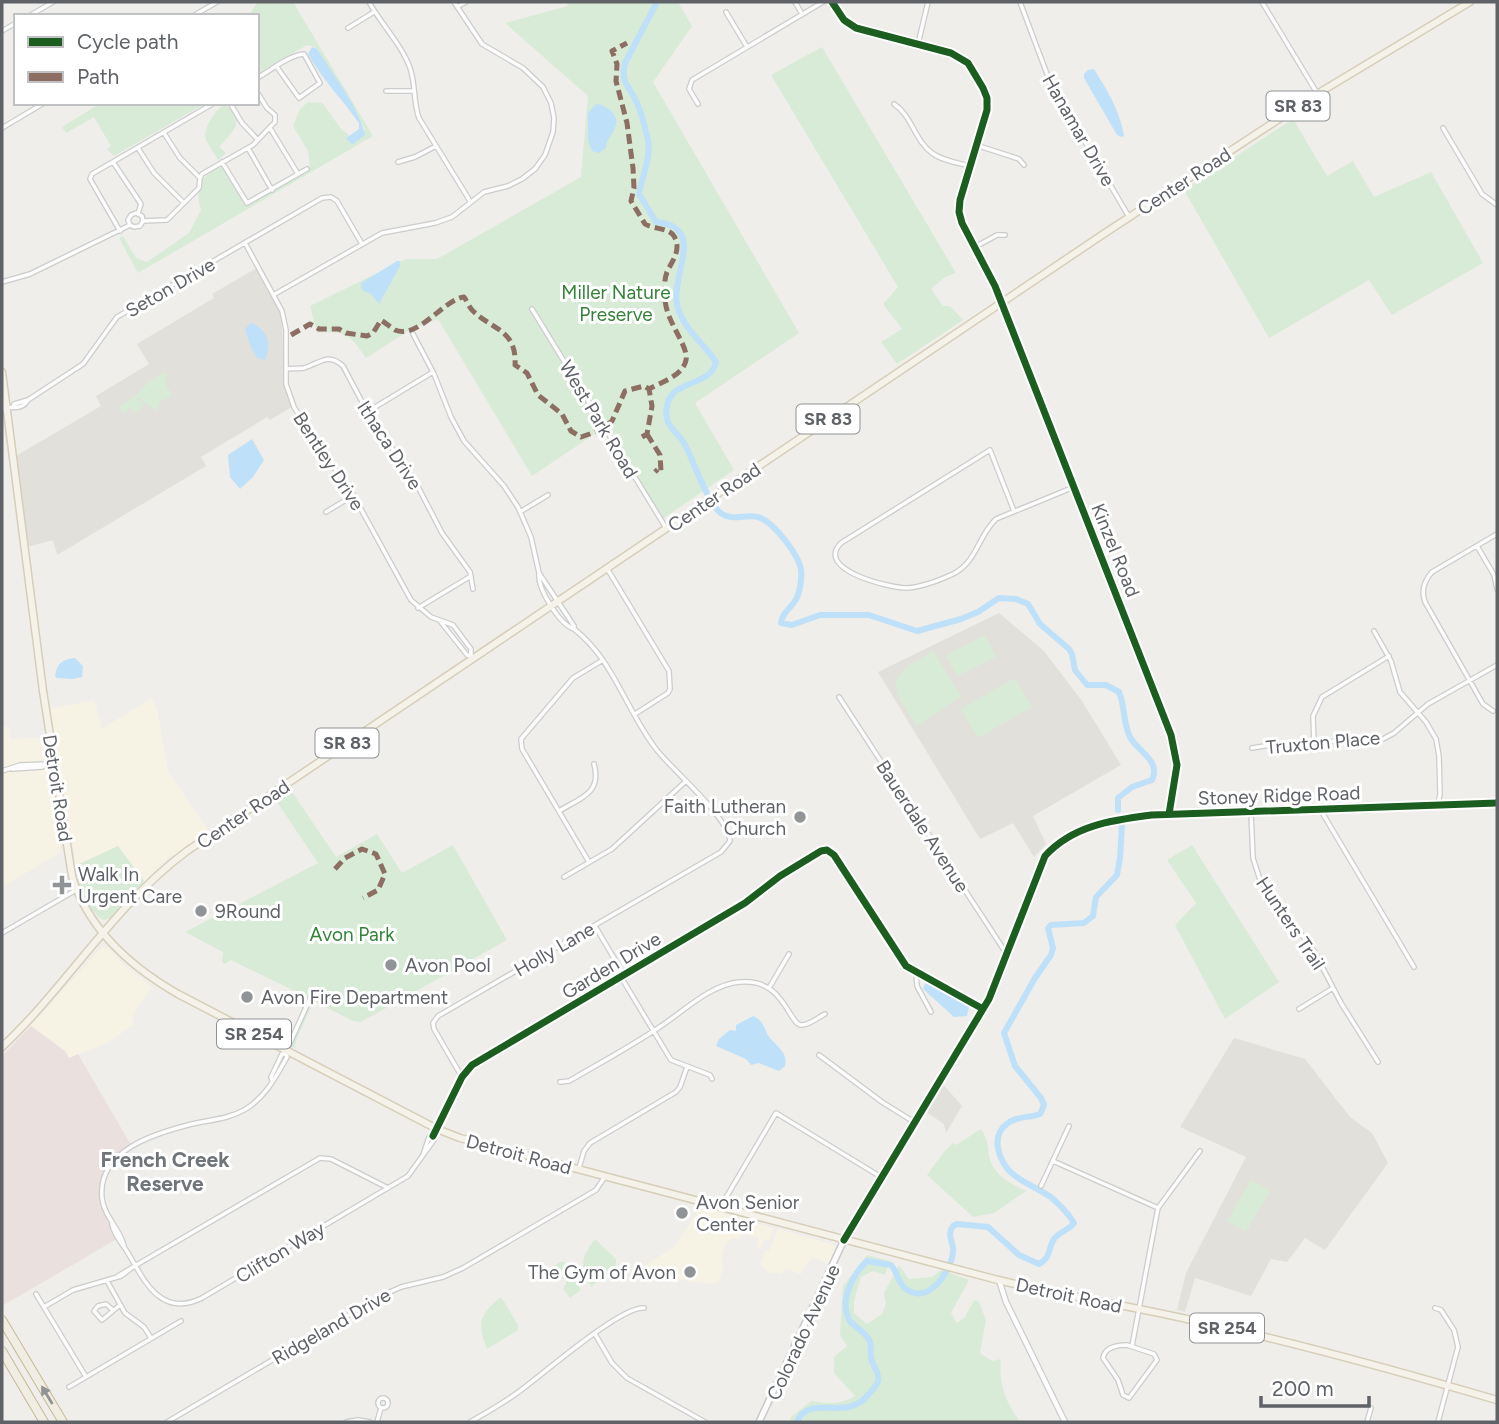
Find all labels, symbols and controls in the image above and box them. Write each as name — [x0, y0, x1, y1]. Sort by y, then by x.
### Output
legend — [14, 14, 259, 105]
text: Cycle path — [77, 29, 178, 54]
text: Path — [77, 64, 119, 89]
street label: Hanamar Drive — [1037, 70, 1120, 190]
road number: SR 83 — [1266, 92, 1330, 120]
street label: Center Road — [1133, 143, 1235, 220]
street label: Seton Drive — [121, 253, 219, 322]
park label: Miller Nature Preserve — [561, 281, 671, 326]
street label: West Park Road — [554, 356, 643, 482]
street label: Ithaca Drive — [352, 397, 427, 494]
road number: SR 83 — [796, 404, 860, 433]
street label: Bentley Drive — [288, 408, 369, 515]
street label: Center Road — [663, 458, 765, 537]
street label: Kinzel Road — [1086, 500, 1145, 600]
street label: Truxton Place — [1265, 726, 1381, 759]
road number: SR 83 — [316, 728, 378, 758]
street label: Detroit Road — [38, 733, 77, 843]
street label: Bauerdale Avenue — [871, 756, 974, 897]
street label: Center Road — [192, 775, 294, 854]
street label: Stoney Ridge Road — [1197, 781, 1361, 810]
place label: Faith Lutheran Church — [664, 795, 786, 840]
marker: Faith Lutheran Church — [792, 809, 808, 825]
place label: Walk In Urgent Care — [78, 863, 182, 908]
street label: Hunters Trail — [1251, 872, 1330, 974]
marker: Walk In Urgent Care — [52, 875, 72, 895]
place label: 9Round — [215, 900, 281, 923]
marker: 9Round — [193, 903, 209, 919]
street label: Holly Lane — [510, 917, 598, 982]
park label: Avon Park — [310, 923, 395, 946]
street label: Garden Drive — [558, 927, 665, 1004]
place label: Avon Pool — [405, 954, 491, 977]
marker: Avon Pool — [383, 957, 399, 973]
place label: Avon Fire Department — [261, 986, 448, 1009]
marker: Avon Fire Department — [239, 989, 255, 1005]
road number: SR 254 — [217, 1020, 291, 1049]
street label: Detroit Road — [464, 1129, 574, 1180]
district label: French Creek Reserve — [100, 1147, 230, 1196]
place label: Avon Senior Center — [696, 1191, 800, 1236]
marker: Avon Senior Center — [674, 1205, 690, 1221]
street label: Clifton Way — [232, 1217, 329, 1288]
place label: The Gym of Avon — [528, 1261, 676, 1284]
street label: Colorado Avenue — [762, 1261, 845, 1404]
marker: The Gym of Avon — [682, 1264, 698, 1280]
street label: Detroit Road — [1014, 1273, 1124, 1318]
street label: Ridgeland Drive — [268, 1283, 395, 1370]
road number: SR 254 — [1190, 1314, 1264, 1343]
scale bar — [1261, 1364, 1370, 1408]
text: 200 m — [1272, 1376, 1334, 1401]
one-way arrow — [40, 1385, 53, 1404]

